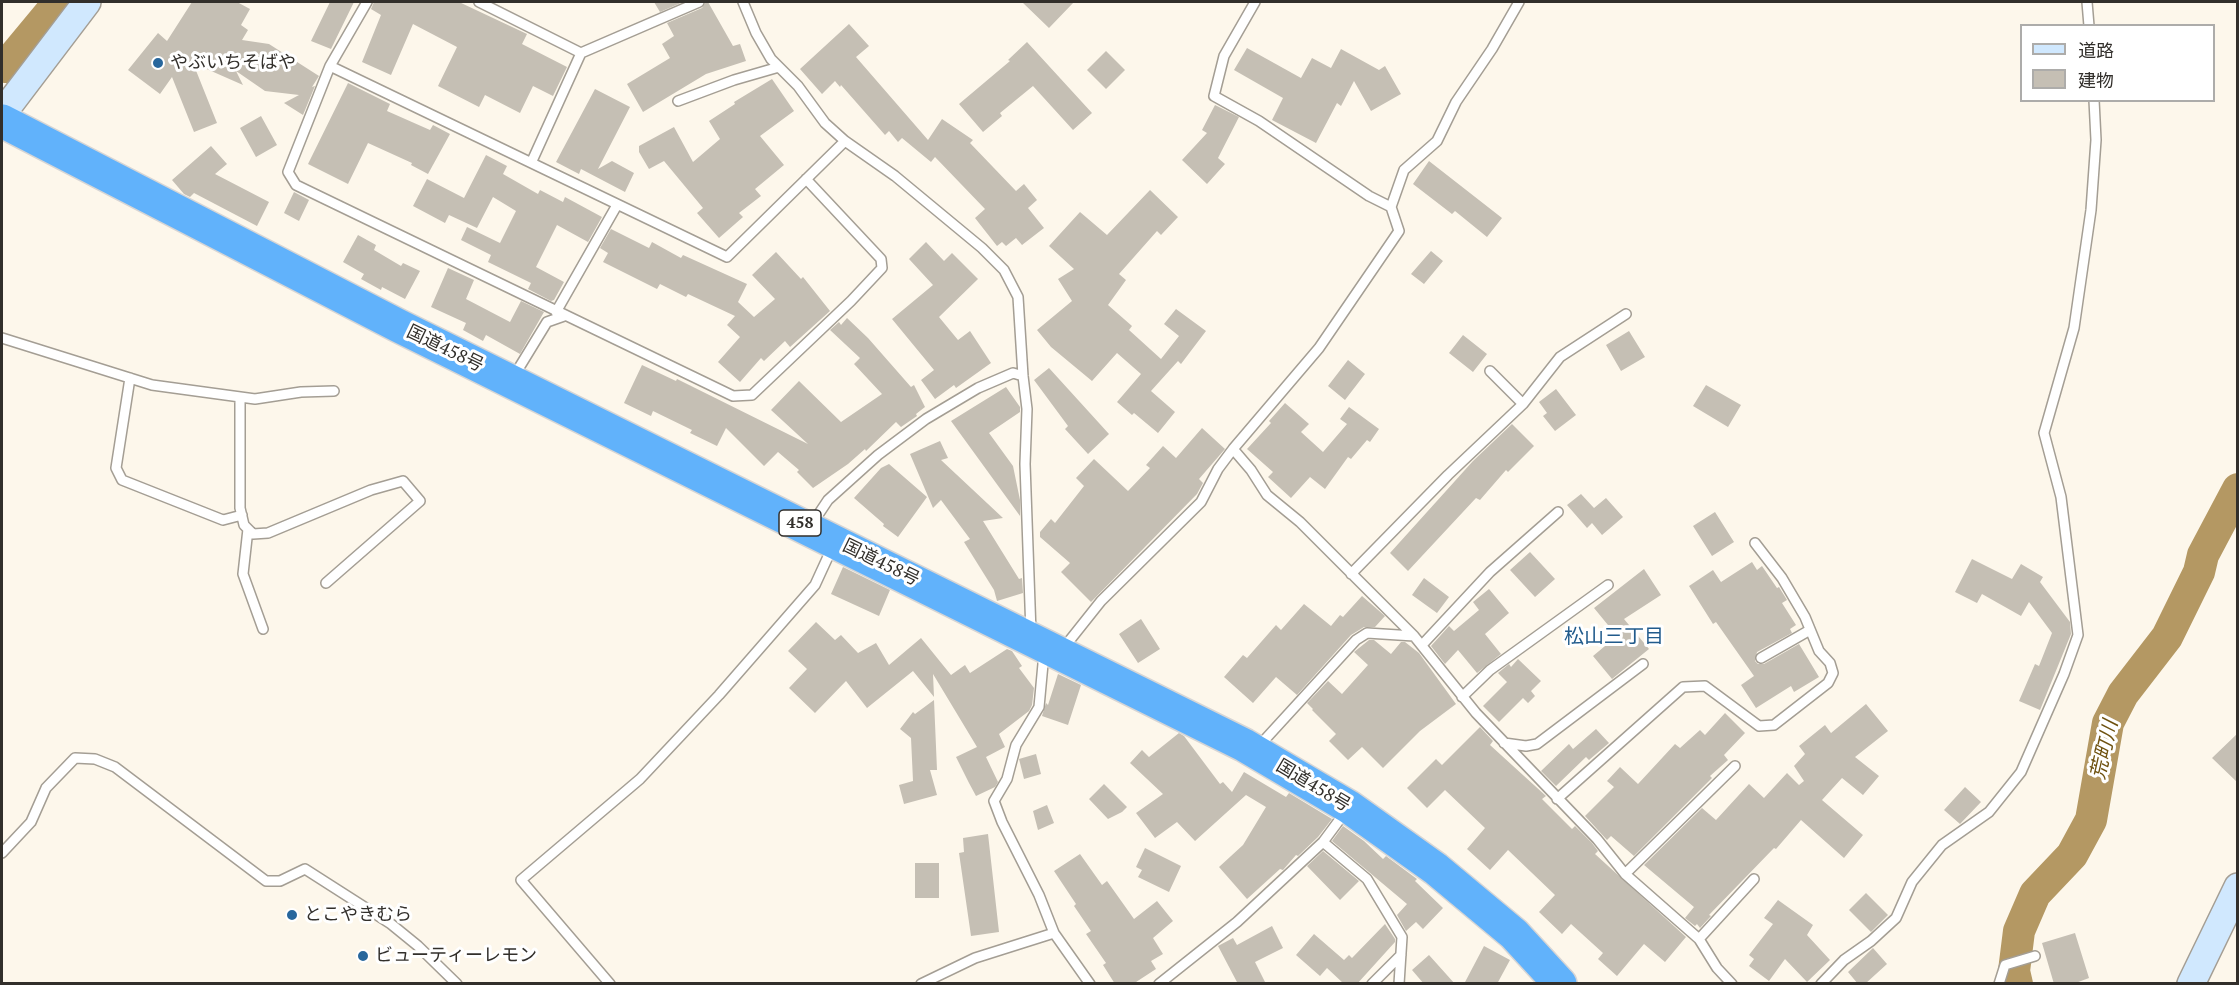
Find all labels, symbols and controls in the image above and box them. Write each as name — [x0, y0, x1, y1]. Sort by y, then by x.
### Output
legend — [2020, 24, 2215, 102]
text: 道路 — [2078, 38, 2114, 62]
place label: やぶいちそばや — [170, 52, 296, 74]
marker: やぶいちそばや — [151, 56, 165, 70]
text: 建物 — [2078, 68, 2114, 92]
street label: 国道458号 — [403, 321, 487, 377]
road number: 458 — [779, 510, 821, 536]
street label: 国道458号 — [839, 535, 923, 591]
district label: 松山三丁目 — [1564, 625, 1664, 649]
water label: 荒町川 — [2087, 718, 2123, 782]
street label: 国道458号 — [1272, 755, 1354, 817]
place label: とこやきむら — [304, 904, 412, 926]
marker: とこやきむら — [285, 908, 299, 922]
place label: ビューティーレモン — [375, 945, 537, 967]
marker: ビューティーレモン — [356, 949, 370, 963]

